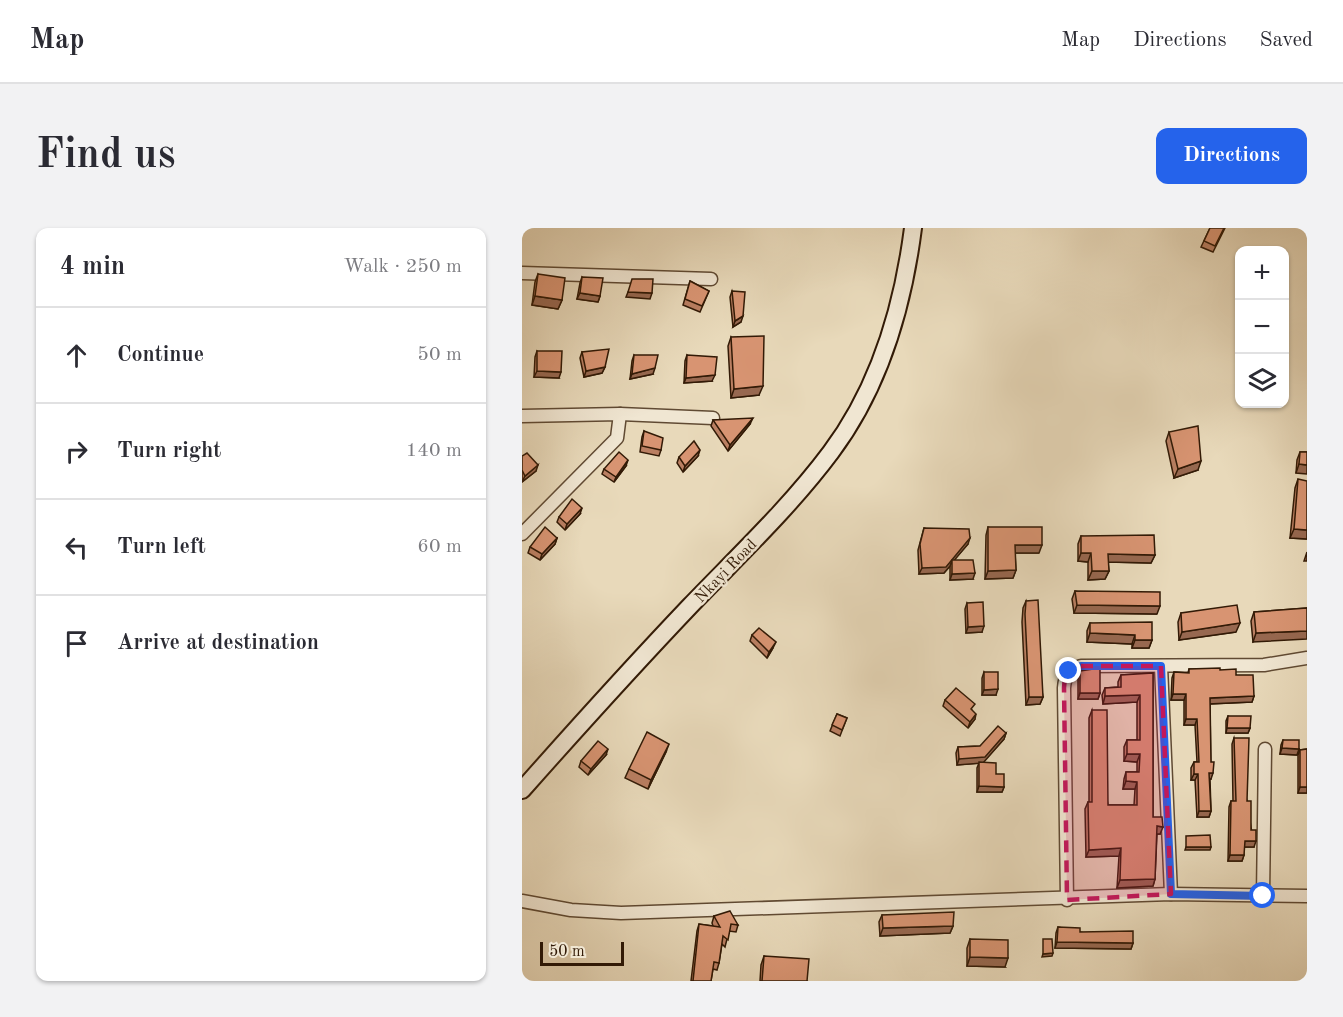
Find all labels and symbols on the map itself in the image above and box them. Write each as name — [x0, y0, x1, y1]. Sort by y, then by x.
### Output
street label: Nkayi Road — [692, 537, 760, 606]
route end — [1055, 657, 1081, 683]
route start — [1249, 882, 1275, 908]
scale bar — [540, 939, 624, 966]

